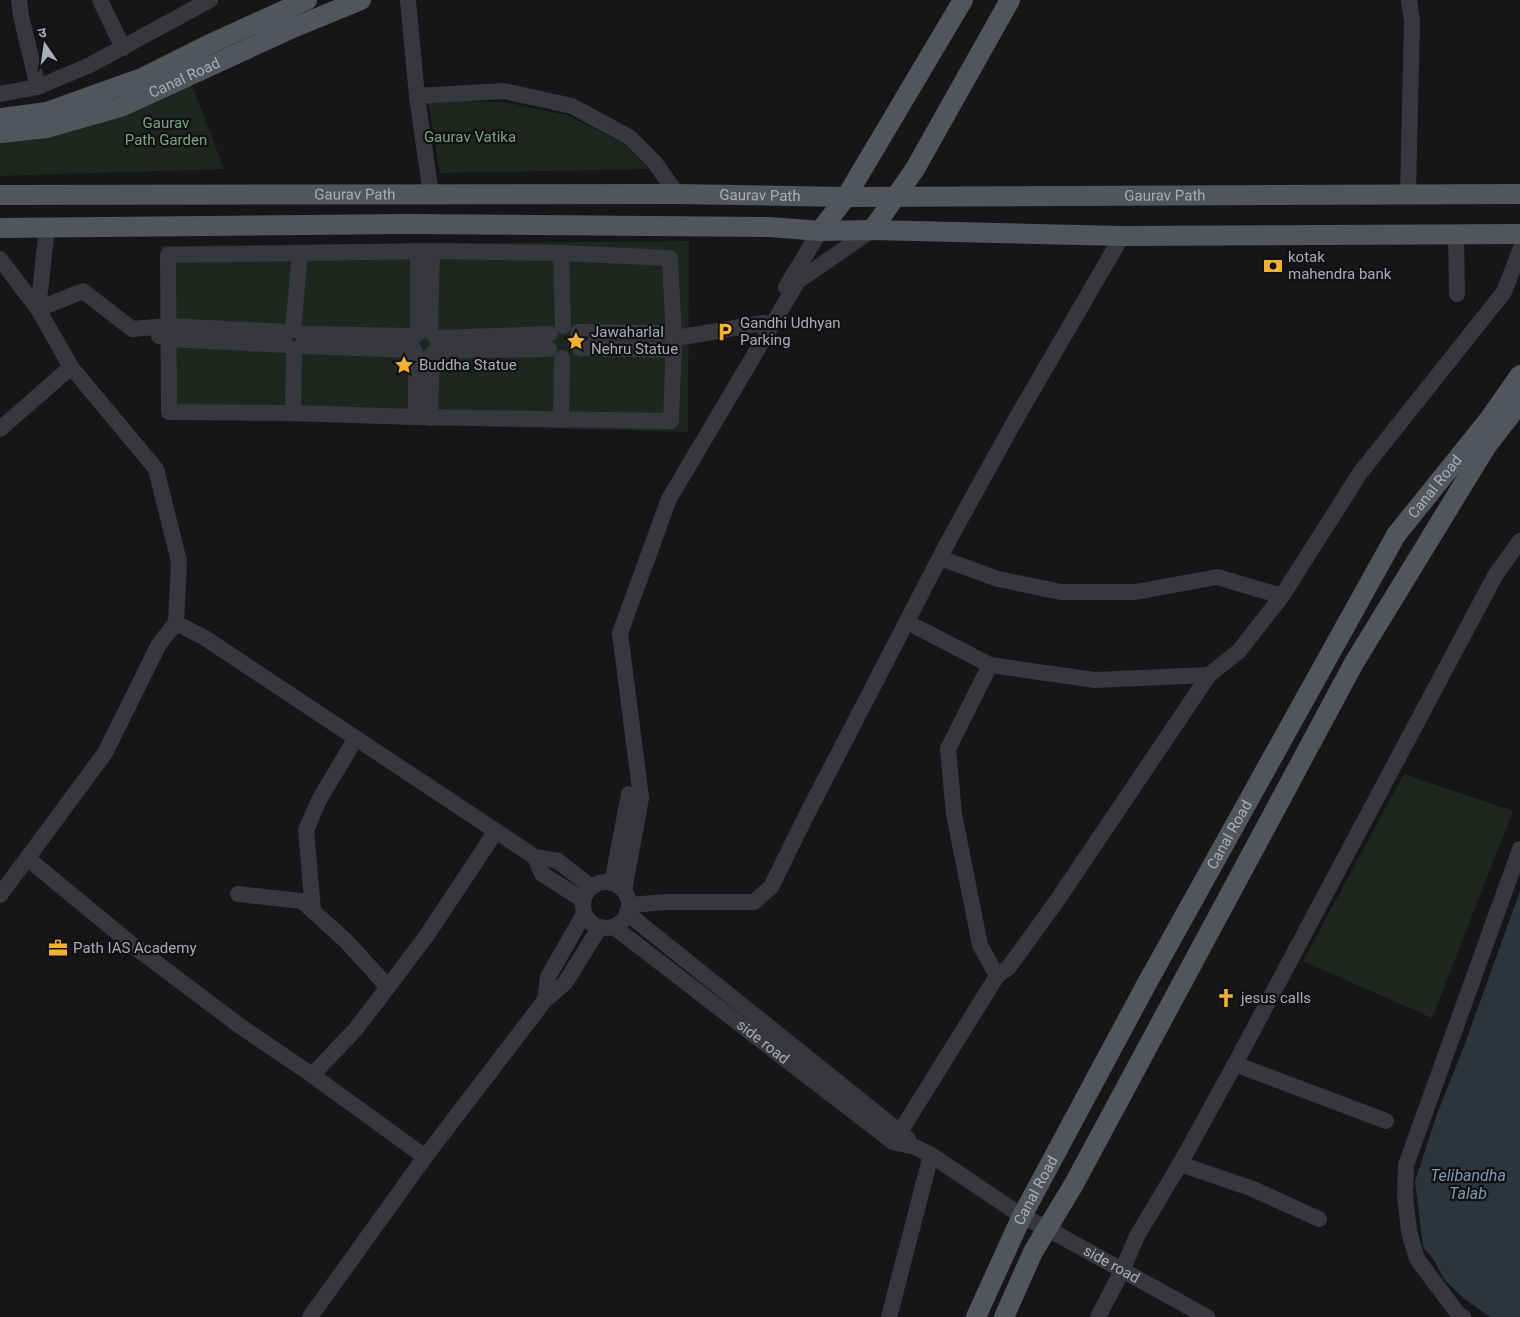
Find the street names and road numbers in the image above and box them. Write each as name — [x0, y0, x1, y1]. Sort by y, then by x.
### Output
street label: Canal Road — [146, 54, 223, 102]
street label: Gaurav Path — [314, 185, 396, 204]
street label: Gaurav Path — [719, 186, 801, 205]
street label: Gaurav Path — [1124, 186, 1206, 205]
street label: Canal Road — [1404, 451, 1466, 522]
street label: Canal Road — [1203, 797, 1256, 872]
street label: side road — [733, 1016, 793, 1068]
street label: Canal Road — [1010, 1153, 1062, 1228]
street label: side road — [1080, 1241, 1143, 1287]

